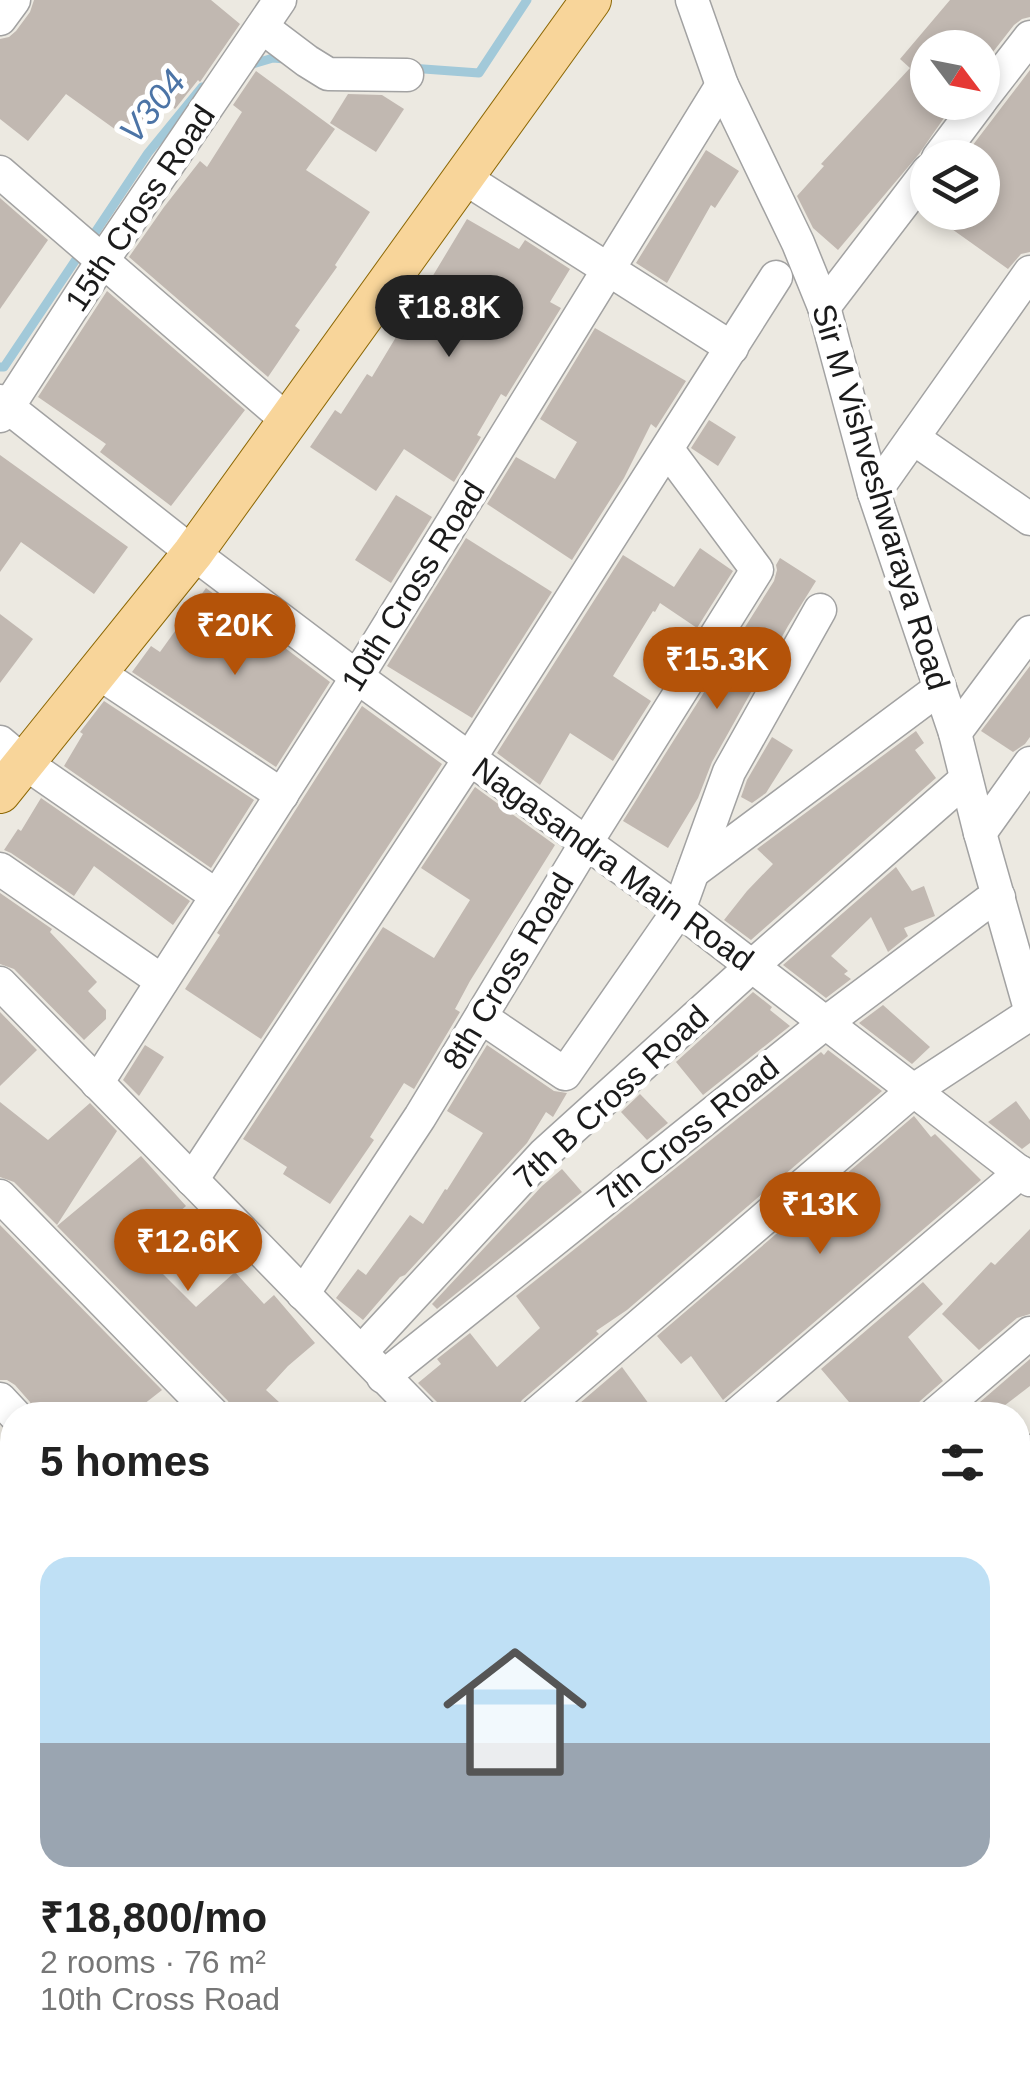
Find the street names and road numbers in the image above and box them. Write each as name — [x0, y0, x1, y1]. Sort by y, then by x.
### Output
street label: 15th Cross Road — [58, 98, 222, 318]
street label: Sir M Vishveshwaraya Road — [805, 300, 957, 694]
street label: 10th Cross Road — [334, 475, 492, 697]
street label: Nagasandra Main Road — [466, 750, 760, 978]
street label: 8th Cross Road — [435, 866, 581, 1076]
street label: 7th B Cross Road — [506, 998, 716, 1196]
street label: 7th Cross Road — [590, 1049, 786, 1217]

